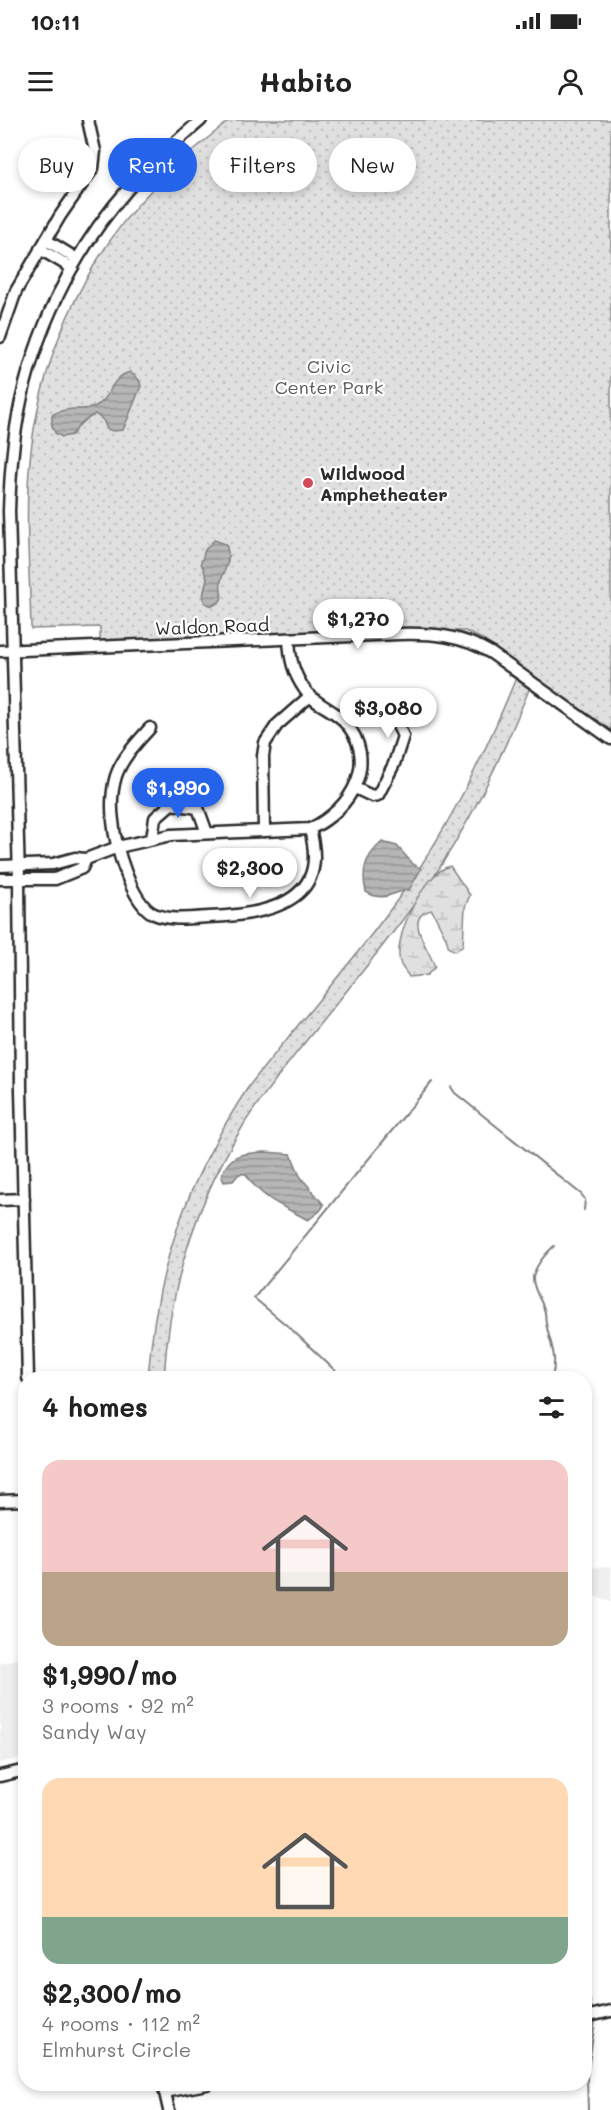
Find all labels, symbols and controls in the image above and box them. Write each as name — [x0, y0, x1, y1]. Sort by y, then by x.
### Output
text: 10:11 — [30, 7, 80, 36]
text: Habito — [259, 64, 352, 99]
icon: menu — [24, 65, 57, 98]
icon: person — [554, 65, 587, 98]
chip: Buy — [18, 138, 96, 192]
chip: Rent — [108, 138, 197, 192]
chip: Filters — [209, 138, 317, 192]
chip: New — [329, 138, 416, 192]
park label: Civic Center Park — [275, 354, 383, 399]
place label: Wildwood Amphetheater — [320, 461, 448, 506]
marker: Wildwood Amphetheater — [301, 476, 315, 490]
pin: $1,270 — [309, 599, 407, 650]
text: $1,270 — [327, 605, 389, 631]
street label: Waldon Road — [155, 612, 269, 640]
pin: $3,080 — [339, 688, 437, 739]
text: $3,080 — [354, 694, 422, 720]
pin: $1,990 — [129, 768, 227, 819]
text: $1,990 — [146, 774, 210, 800]
pin: $2,300 — [201, 848, 299, 899]
text: $2,300 — [216, 854, 284, 880]
text: 4 homes — [42, 1390, 148, 1424]
icon: filters — [535, 1391, 568, 1424]
icon: home — [251, 1499, 359, 1607]
text: $1,990/mo — [42, 1658, 177, 1692]
text: 3 rooms · 92 m² — [42, 1692, 194, 1718]
text: Sandy Way — [42, 1718, 147, 1744]
icon: home — [251, 1817, 359, 1925]
text: $2,300/mo — [42, 1976, 181, 2010]
text: 4 rooms · 112 m² — [42, 2010, 200, 2036]
text: Elmhurst Circle — [42, 2036, 191, 2062]

